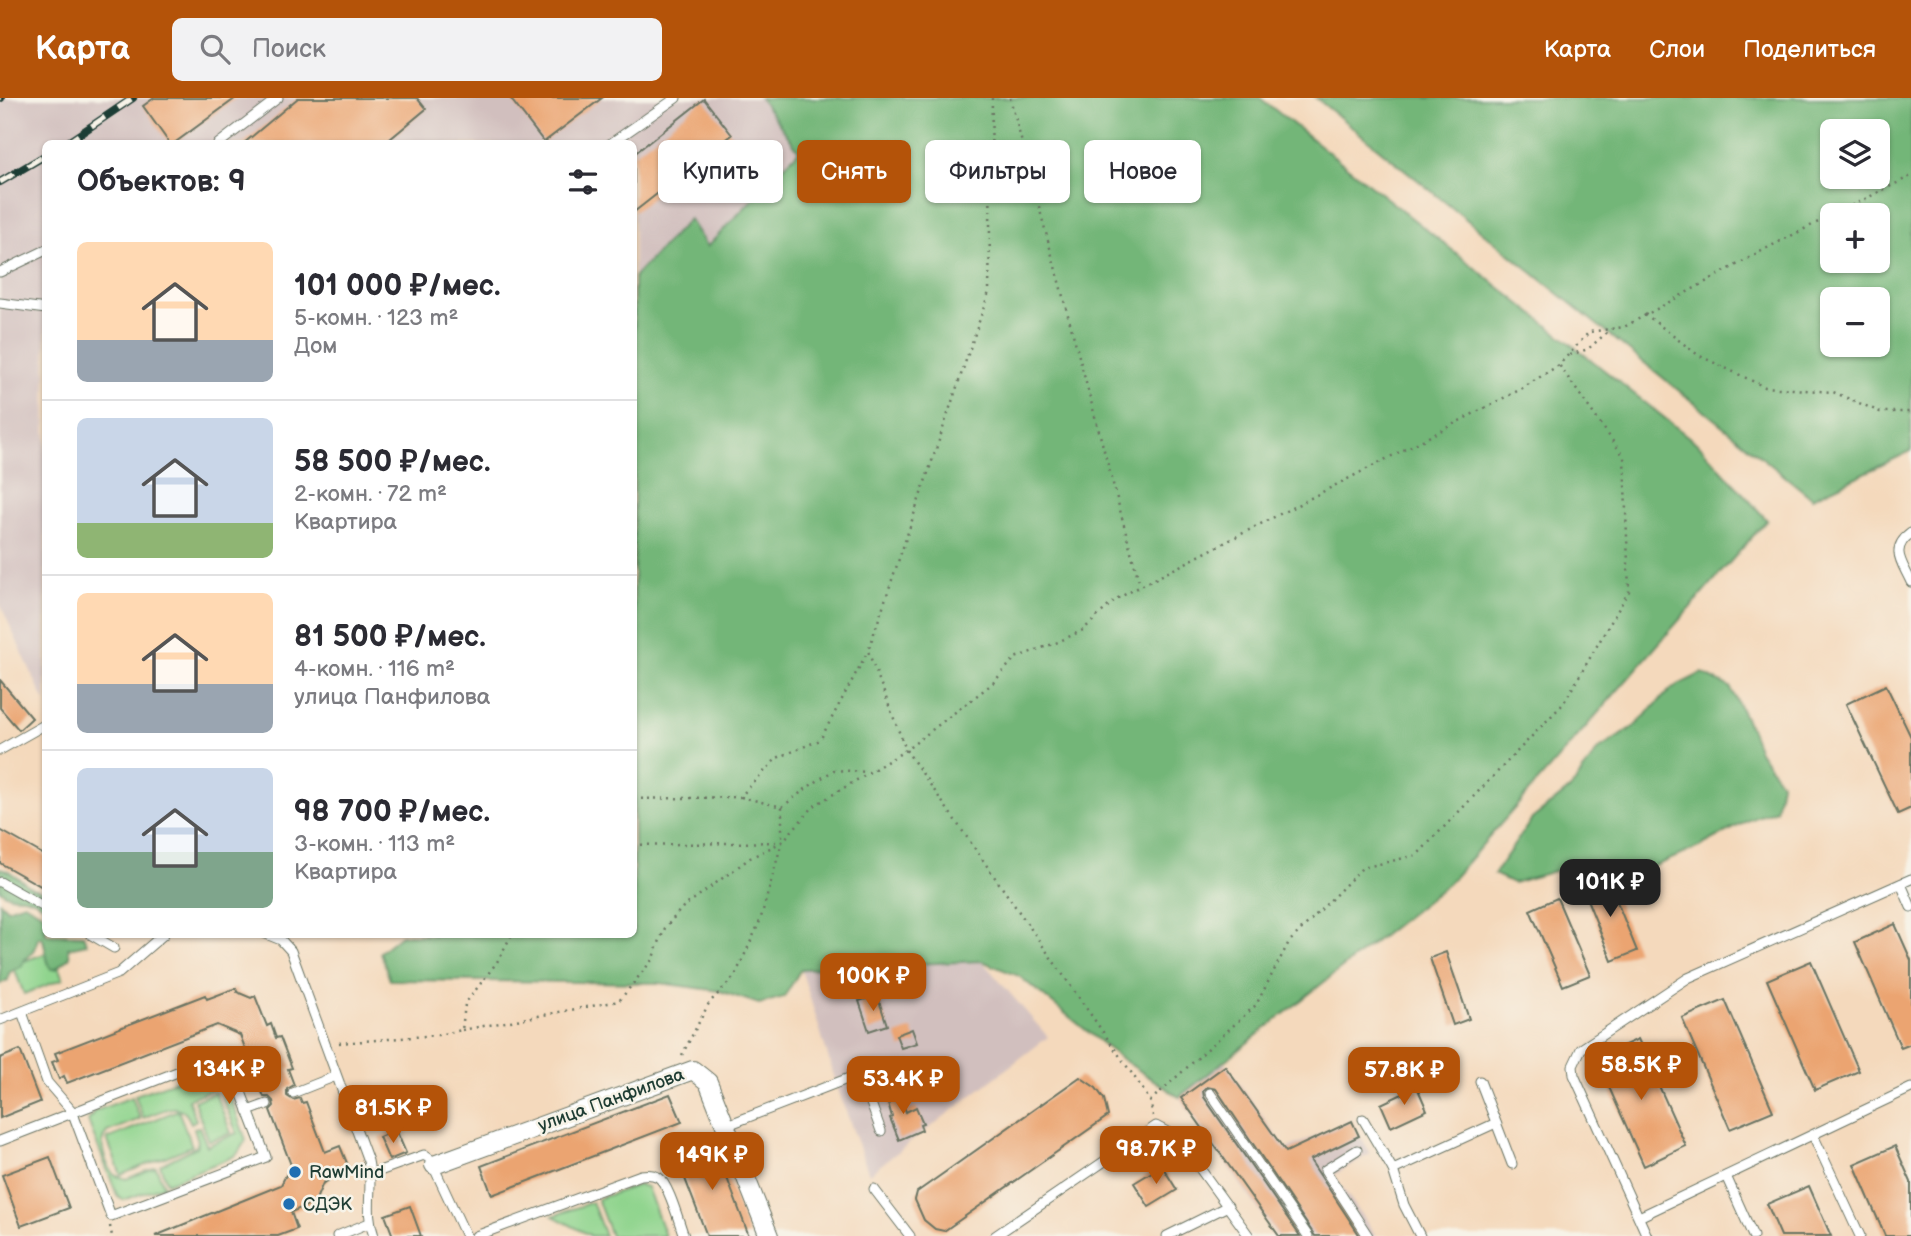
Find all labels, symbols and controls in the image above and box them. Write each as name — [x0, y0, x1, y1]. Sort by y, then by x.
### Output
search box — [172, 18, 662, 81]
text: Карта — [35, 29, 130, 69]
icon: search — [196, 30, 234, 68]
text: Поиск — [252, 34, 326, 65]
text: Карта — [1544, 35, 1611, 64]
text: Слои — [1649, 35, 1705, 64]
text: Поделиться — [1743, 35, 1876, 64]
map controls — [1820, 119, 1890, 357]
button: layers — [1820, 119, 1890, 189]
chip: Купить — [658, 140, 783, 203]
chip: Снять — [797, 140, 911, 203]
chip: Фильтры — [925, 140, 1070, 203]
chip: Новое — [1084, 140, 1201, 203]
icon: filters — [564, 163, 602, 201]
text: Объектов: 9 — [77, 164, 246, 200]
button: + — [1820, 203, 1890, 273]
text: 101 000 ₽/мес. — [294, 268, 501, 304]
icon: home — [133, 270, 217, 354]
button: − — [1820, 287, 1890, 357]
text: 5-комн. · 123 m² — [294, 304, 458, 332]
text: Дом — [294, 332, 337, 360]
text: 58 500 ₽/мес. — [294, 444, 491, 480]
icon: home — [133, 446, 217, 530]
text: 2-комн. · 72 m² — [294, 480, 447, 508]
text: Квартира — [294, 508, 397, 536]
text: 81 500 ₽/мес. — [294, 619, 486, 655]
icon: home — [133, 621, 217, 705]
text: 4-комн. · 116 m² — [294, 655, 455, 683]
text: улица Панфилова — [294, 683, 490, 711]
text: 98 700 ₽/мес. — [294, 794, 490, 830]
icon: home — [133, 796, 217, 880]
text: 3-комн. · 113 m² — [294, 830, 455, 858]
text: Квартира — [294, 858, 397, 886]
pin: 101K ₽ — [1553, 860, 1667, 919]
text: 101K ₽ — [1576, 868, 1644, 896]
pin: 100K ₽ — [816, 954, 930, 1013]
text: 100K ₽ — [836, 962, 910, 990]
pin: 58.5K ₽ — [1576, 1042, 1706, 1102]
pin: 134K ₽ — [172, 1046, 286, 1106]
pin: 57.8K ₽ — [1339, 1048, 1469, 1107]
text: 58.5K ₽ — [1601, 1051, 1681, 1079]
text: 134K ₽ — [193, 1055, 265, 1083]
pin: 53.4K ₽ — [838, 1056, 968, 1116]
text: 57.8K ₽ — [1364, 1056, 1444, 1084]
street label: улица Панфилова — [535, 1064, 687, 1136]
text: 53.4K ₽ — [863, 1065, 943, 1093]
pin: 81.5K ₽ — [328, 1086, 458, 1145]
text: 81.5K ₽ — [354, 1094, 432, 1122]
pin: 98.7K ₽ — [1091, 1126, 1221, 1186]
pin: 149K ₽ — [655, 1132, 769, 1192]
text: 98.7K ₽ — [1116, 1135, 1196, 1163]
text: 149K ₽ — [676, 1141, 748, 1169]
place label: RawMind — [309, 1162, 384, 1183]
marker: RawMind — [287, 1164, 303, 1180]
place label: СДЭК — [303, 1194, 352, 1215]
marker: СДЭК — [281, 1196, 297, 1212]

